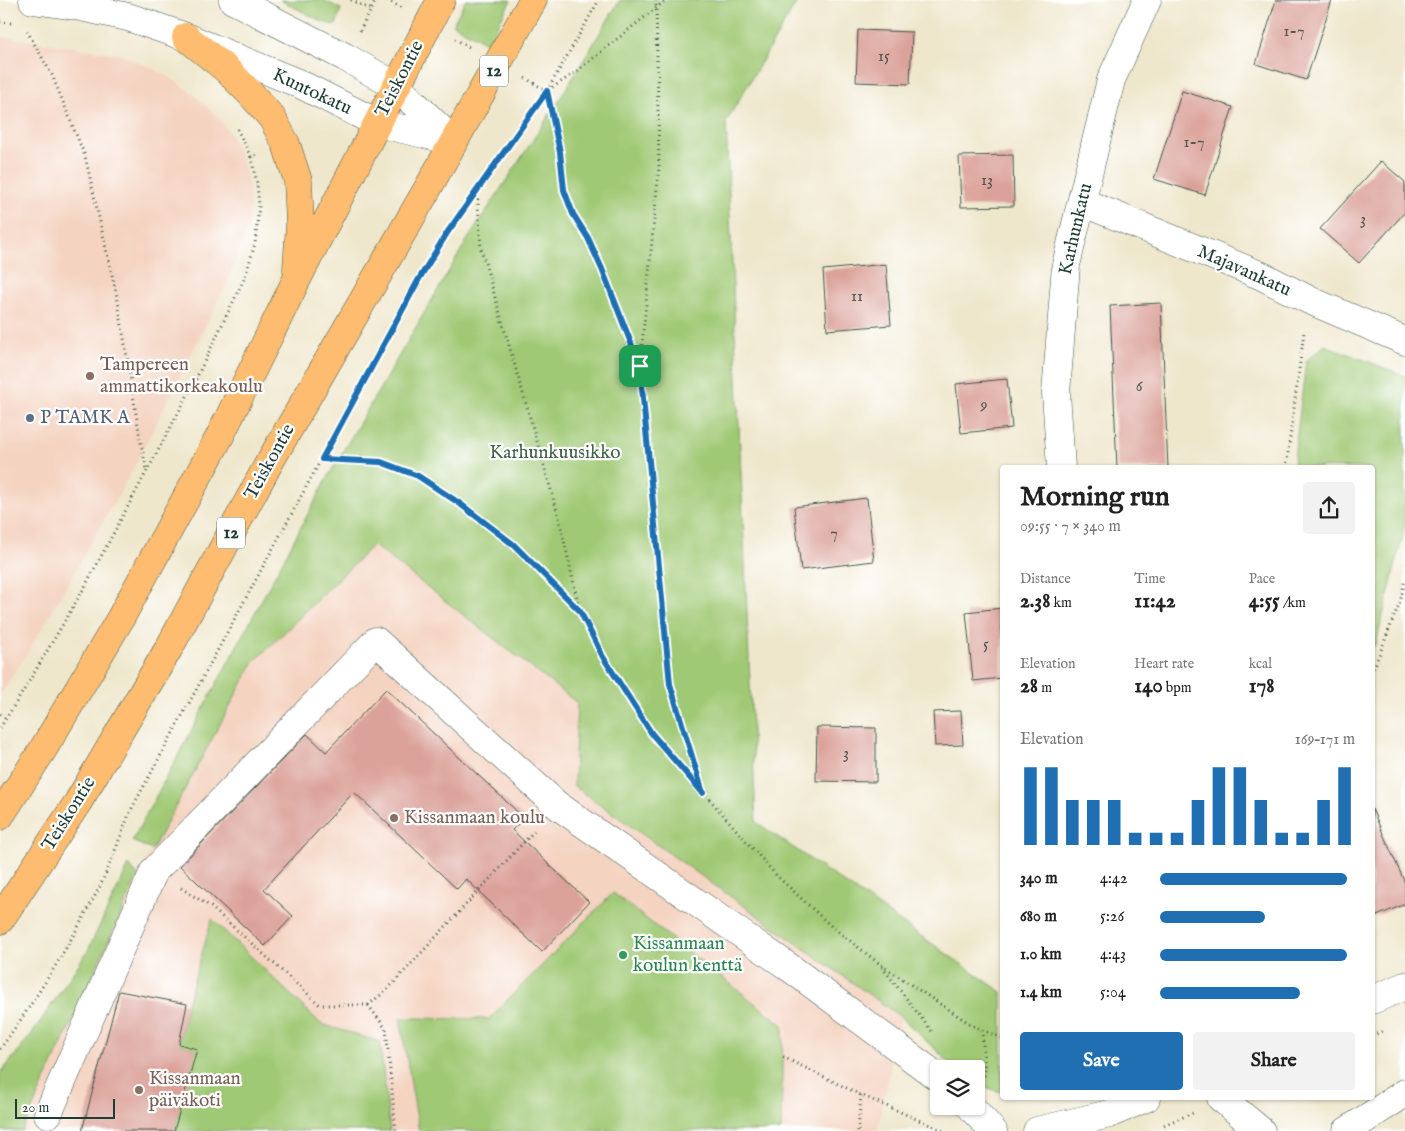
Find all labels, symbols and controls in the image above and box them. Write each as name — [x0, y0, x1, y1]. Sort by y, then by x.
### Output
house number: 1-7 — [1284, 22, 1304, 42]
street label: Teiskontie — [370, 36, 430, 122]
house number: 15 — [878, 47, 890, 67]
road number: 12 — [480, 56, 508, 86]
street label: Kuntokatu — [268, 63, 356, 121]
house number: 1-7 — [1184, 133, 1204, 153]
house number: 13 — [981, 171, 993, 191]
street label: Karhunkatu — [1054, 181, 1098, 277]
house number: 3 — [1360, 210, 1366, 230]
street label: Majavankatu — [1193, 240, 1295, 302]
house number: 11 — [851, 287, 863, 307]
pin — [619, 345, 661, 387]
icon: arrive — [626, 352, 654, 380]
place label: Tampereen ammattikorkeakoulu — [100, 353, 263, 399]
marker: Tampereen ammattikorkeakoulu — [84, 370, 96, 382]
house number: 6 — [1136, 377, 1143, 397]
house number: 9 — [980, 396, 988, 416]
place label: P TAMK A — [40, 406, 131, 430]
marker: P TAMK A — [24, 412, 36, 424]
street label: Teiskontie — [239, 420, 301, 504]
park label: Karhunkuusikko — [490, 441, 620, 465]
text: Morning run — [1020, 480, 1170, 515]
button: share — [1303, 482, 1355, 534]
text: 09:55 · 7 × 340 m — [1020, 517, 1121, 537]
road number: 12 — [217, 518, 245, 548]
house number: 7 — [830, 524, 838, 544]
text: Distance — [1020, 570, 1071, 588]
text: Time — [1134, 570, 1165, 588]
text: Pace — [1249, 570, 1275, 588]
text: 2.38 — [1020, 588, 1050, 615]
text: 11:42 — [1134, 588, 1176, 615]
text: 4:55 — [1249, 588, 1280, 615]
text: km — [1050, 594, 1072, 612]
text: /km — [1280, 594, 1306, 612]
house number: 5 — [983, 635, 989, 655]
text: Elevation — [1020, 655, 1076, 673]
text: Heart rate — [1134, 655, 1194, 673]
text: kcal — [1249, 655, 1272, 673]
text: 28 — [1020, 673, 1038, 700]
text: 140 — [1134, 673, 1163, 700]
text: 178 — [1249, 673, 1275, 700]
text: m — [1038, 679, 1052, 697]
text: bpm — [1163, 679, 1192, 697]
text: Elevation — [1020, 730, 1083, 750]
text: 169–171 m — [1295, 730, 1355, 750]
house number: 3 — [843, 744, 849, 764]
street label: Teiskontie — [37, 772, 101, 856]
place label: Kissanmaan koulu — [404, 806, 545, 830]
marker: Kissanmaan koulu — [388, 812, 400, 824]
text: 340 m — [1020, 869, 1058, 889]
text: 4:42 — [1100, 869, 1127, 889]
text: 680 m — [1020, 907, 1057, 927]
text: 5:26 — [1100, 907, 1124, 927]
place label: Kissanmaan koulun kenttä — [633, 932, 743, 978]
text: 1.0 km — [1020, 945, 1062, 965]
text: 4:43 — [1100, 945, 1126, 965]
marker: Kissanmaan koulun kenttä — [617, 949, 629, 961]
text: 1.4 km — [1020, 983, 1062, 1003]
text: 5:04 — [1100, 983, 1126, 1003]
button: Save — [1020, 1032, 1183, 1090]
button: Share — [1193, 1032, 1355, 1090]
map controls — [930, 1060, 985, 1115]
button: layers — [930, 1060, 985, 1115]
place label: Kissanmaan päiväkoti — [149, 1067, 241, 1113]
marker: Kissanmaan päiväkoti — [133, 1084, 145, 1096]
scale bar — [15, 1096, 115, 1119]
text: 20 m — [22, 1099, 49, 1117]

